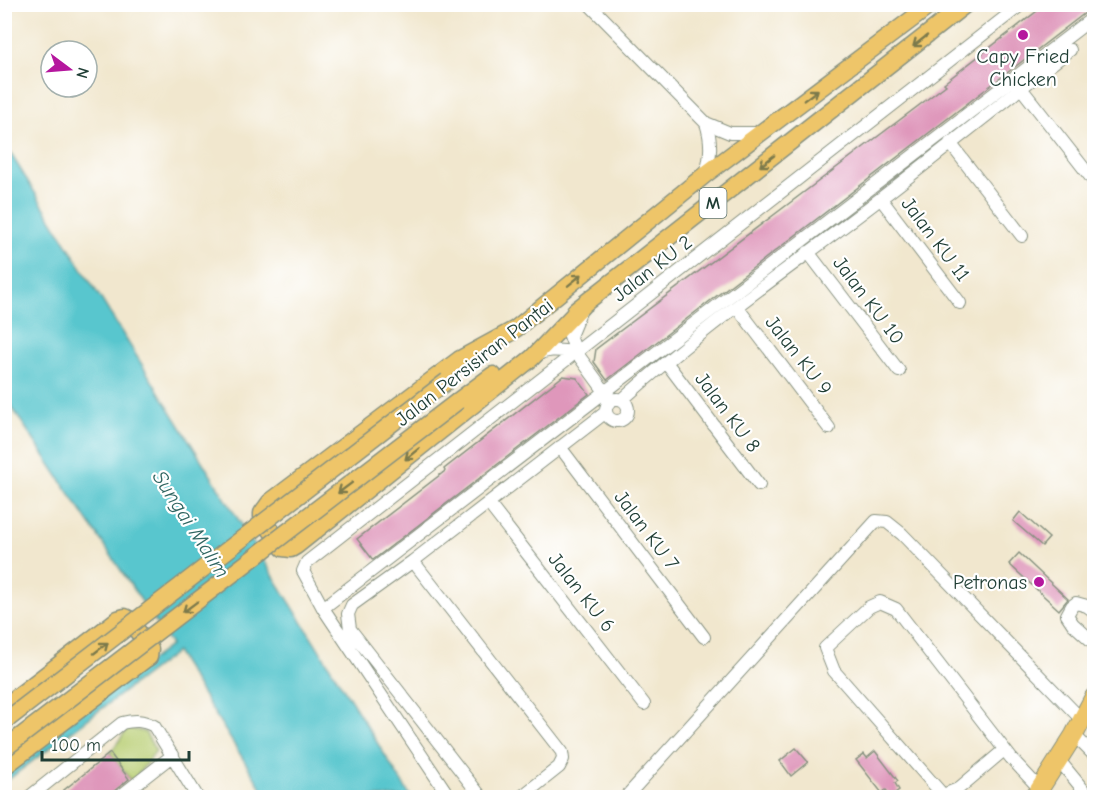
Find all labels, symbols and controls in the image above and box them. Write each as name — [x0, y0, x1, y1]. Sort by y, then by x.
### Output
marker: Capy Fried Chicken — [1016, 28, 1030, 42]
one-way arrow — [913, 34, 929, 47]
north arrow — [39, 39, 99, 99]
place label: Capy Fried Chicken — [976, 45, 1070, 91]
text: N — [72, 65, 93, 80]
one-way arrow — [802, 88, 818, 101]
one-way arrow — [759, 154, 775, 167]
road number: M — [700, 188, 726, 218]
street label: Jalan KU 11 — [896, 193, 975, 286]
street label: Jalan KU 2 — [608, 230, 696, 306]
street label: Jalan KU 10 — [828, 252, 909, 349]
one-way arrow — [567, 274, 583, 287]
street label: Jalan Persisiran Pantai — [391, 294, 558, 431]
street label: Jalan KU 9 — [761, 311, 837, 400]
street label: Jalan KU 8 — [690, 368, 765, 457]
one-way arrow — [404, 447, 420, 460]
water label: Sungai Malim — [147, 466, 235, 582]
one-way arrow — [337, 481, 353, 494]
street label: Jalan KU 7 — [609, 486, 684, 575]
street label: Jalan KU 6 — [543, 548, 620, 637]
place label: Petronas — [953, 571, 1027, 594]
marker: Petronas — [1032, 575, 1046, 589]
one-way arrow — [183, 600, 199, 613]
one-way arrow — [92, 642, 108, 655]
scale bar — [42, 724, 189, 762]
text: 100 m — [51, 735, 101, 756]

